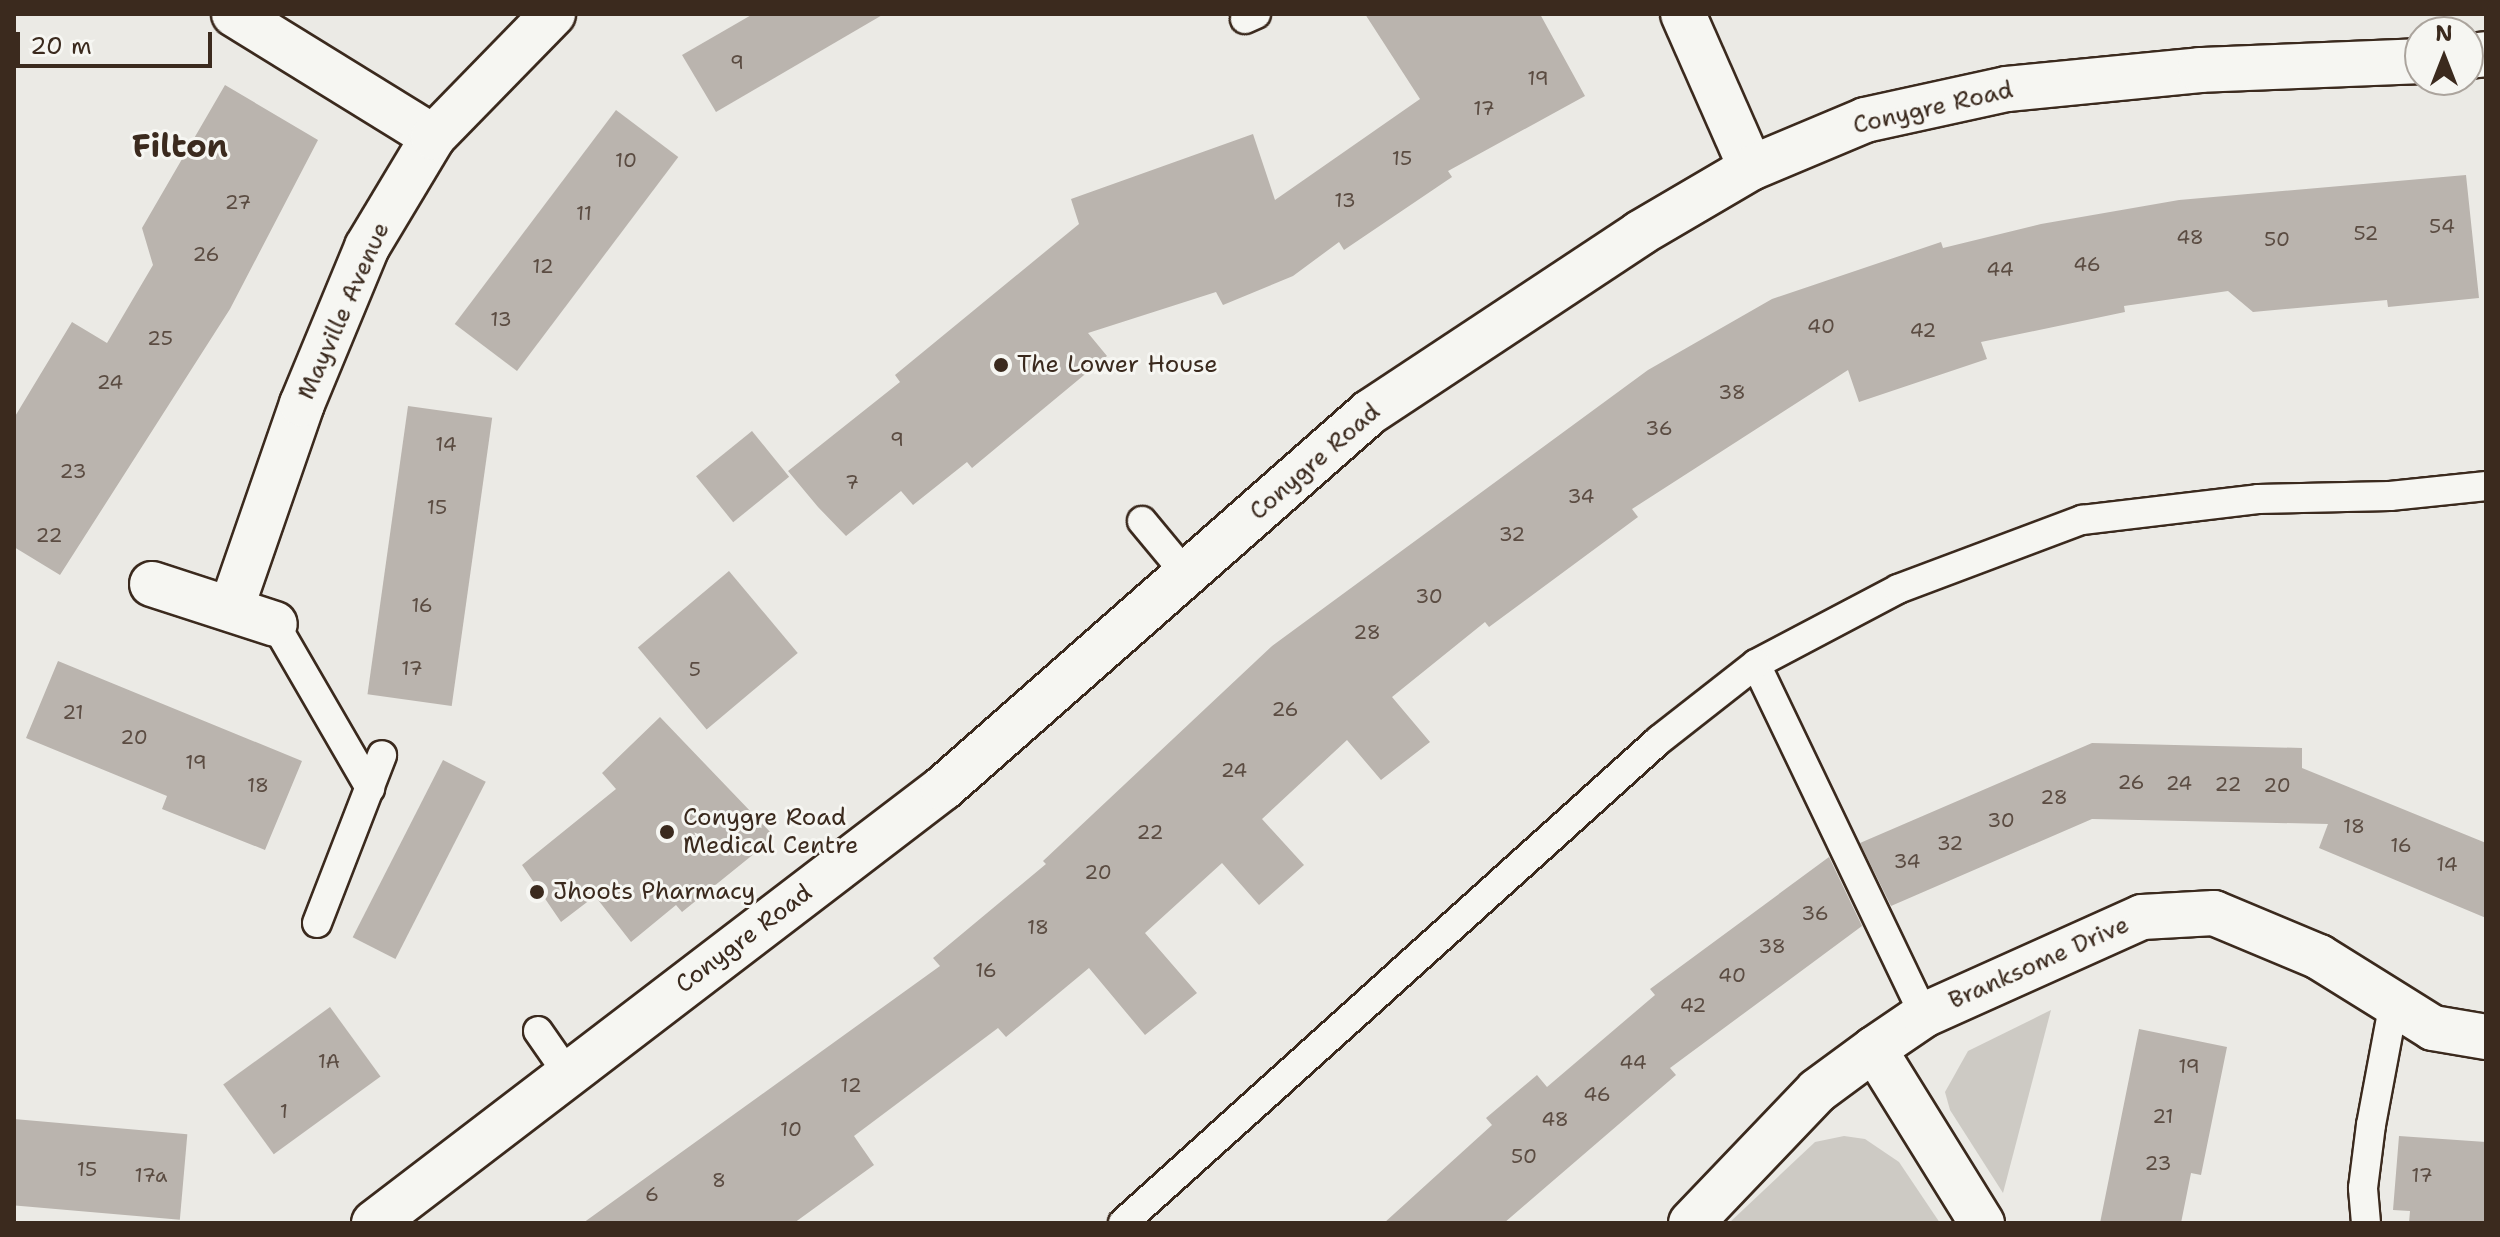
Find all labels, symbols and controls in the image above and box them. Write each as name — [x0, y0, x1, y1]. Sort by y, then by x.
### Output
scale bar — [20, 16, 216, 66]
north arrow — [2404, 16, 2484, 96]
text: N — [2435, 19, 2453, 48]
text: 20 m — [30, 30, 92, 62]
house number: 9 — [730, 50, 744, 74]
house number: 19 — [1527, 66, 1549, 90]
street label: Conygre Road — [1850, 76, 2016, 140]
house number: 17 — [1473, 96, 1495, 120]
district label: Filton — [132, 127, 228, 165]
house number: 15 — [1392, 146, 1412, 170]
house number: 10 — [615, 148, 637, 172]
house number: 13 — [1334, 188, 1356, 212]
house number: 27 — [225, 190, 251, 214]
house number: 11 — [576, 201, 592, 225]
house number: 54 — [2429, 214, 2455, 238]
street label: Mayville Avenue — [292, 218, 396, 404]
house number: 52 — [2353, 221, 2379, 245]
house number: 48 — [2176, 225, 2204, 249]
house number: 50 — [2264, 227, 2290, 251]
house number: 26 — [192, 242, 220, 266]
house number: 46 — [2073, 252, 2101, 276]
house number: 12 — [532, 254, 554, 278]
house number: 44 — [1986, 257, 2014, 281]
house number: 13 — [490, 307, 512, 331]
house number: 40 — [1807, 314, 1835, 338]
house number: 42 — [1910, 318, 1936, 342]
house number: 25 — [147, 326, 173, 350]
place label: The Lower House — [1017, 351, 1218, 379]
marker: The Lower House — [992, 356, 1010, 374]
house number: 24 — [97, 370, 123, 394]
house number: 38 — [1718, 380, 1746, 404]
street label: Conygre Road — [1244, 398, 1386, 526]
house number: 36 — [1645, 416, 1673, 440]
house number: 9 — [890, 427, 904, 451]
house number: 14 — [435, 432, 457, 456]
house number: 23 — [60, 459, 86, 483]
house number: 7 — [845, 470, 859, 494]
house number: 34 — [1567, 484, 1595, 508]
house number: 15 — [427, 495, 447, 519]
house number: 32 — [1499, 522, 1525, 546]
house number: 22 — [36, 523, 62, 547]
house number: 30 — [1415, 584, 1443, 608]
house number: 16 — [411, 593, 433, 617]
house number: 28 — [1353, 620, 1381, 644]
house number: 17 — [401, 656, 423, 680]
house number: 5 — [689, 657, 701, 681]
house number: 26 — [1271, 697, 1299, 721]
house number: 21 — [62, 700, 84, 724]
house number: 20 — [120, 725, 148, 749]
house number: 19 — [185, 750, 207, 774]
house number: 24 — [1221, 758, 1247, 782]
house number: 26 — [2117, 770, 2145, 794]
house number: 24 — [2166, 771, 2192, 795]
house number: 22 — [2215, 772, 2241, 796]
house number: 18 — [247, 773, 269, 797]
house number: 20 — [2263, 773, 2291, 797]
house number: 28 — [2040, 785, 2068, 809]
place label: Conygre Road Medical Centre — [683, 804, 859, 860]
house number: 30 — [1987, 808, 2015, 832]
house number: 18 — [2343, 814, 2365, 838]
house number: 22 — [1137, 820, 1163, 844]
marker: Conygre Road Medical Centre — [658, 823, 676, 841]
house number: 32 — [1937, 831, 1963, 855]
house number: 16 — [2390, 833, 2412, 857]
house number: 34 — [1893, 849, 1921, 873]
house number: 14 — [2436, 852, 2458, 876]
house number: 20 — [1084, 860, 1112, 884]
place label: Jhoots Pharmacy — [553, 878, 755, 906]
street label: Conygre Road — [670, 878, 818, 1000]
marker: Jhoots Pharmacy — [528, 883, 546, 901]
house number: 36 — [1801, 901, 1829, 925]
street label: Branksome Drive — [1945, 910, 2133, 1016]
house number: 18 — [1027, 915, 1049, 939]
house number: 38 — [1758, 934, 1786, 958]
house number: 16 — [975, 958, 997, 982]
house number: 40 — [1718, 963, 1746, 987]
house number: 42 — [1680, 993, 1706, 1017]
house number: 1A — [318, 1049, 340, 1073]
house number: 44 — [1619, 1050, 1647, 1074]
house number: 19 — [2178, 1054, 2200, 1078]
house number: 12 — [840, 1073, 862, 1097]
house number: 46 — [1583, 1082, 1611, 1106]
house number: 1 — [280, 1099, 288, 1123]
house number: 21 — [2152, 1104, 2174, 1128]
house number: 48 — [1541, 1107, 1569, 1131]
house number: 10 — [780, 1117, 802, 1141]
house number: 50 — [1511, 1144, 1537, 1168]
house number: 23 — [2145, 1151, 2171, 1175]
house number: 15 — [77, 1157, 97, 1181]
house number: 17a — [135, 1163, 167, 1187]
house number: 17 — [2411, 1163, 2433, 1187]
house number: 8 — [712, 1168, 726, 1192]
house number: 6 — [645, 1182, 659, 1206]

